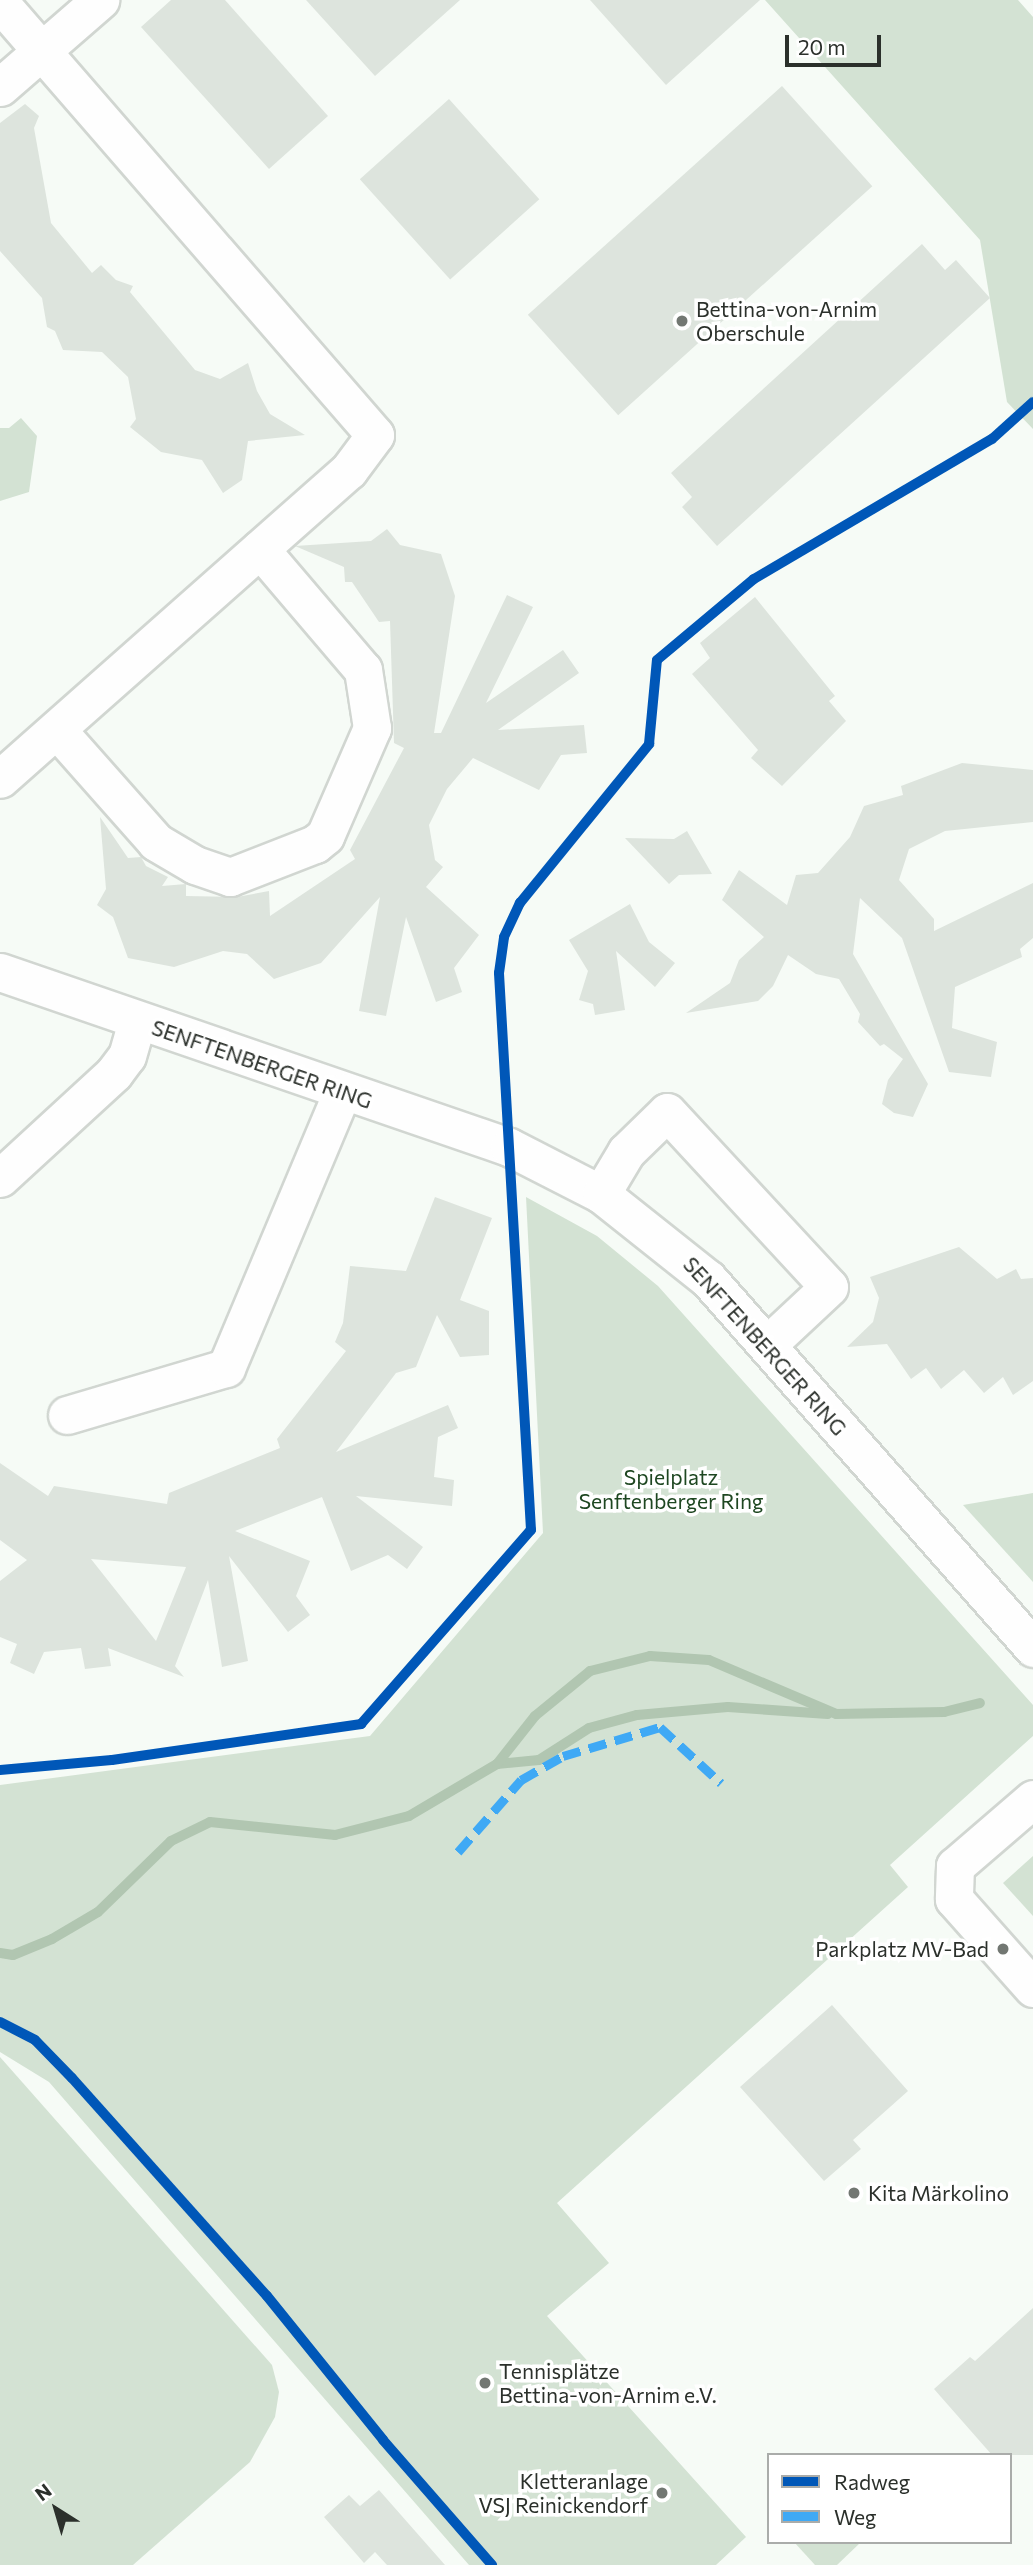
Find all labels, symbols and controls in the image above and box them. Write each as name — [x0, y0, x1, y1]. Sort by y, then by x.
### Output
scale bar — [788, 21, 884, 65]
text: 20 m — [798, 34, 846, 59]
place label: Bettina-von-Arnim Oberschule — [696, 296, 877, 346]
marker: Bettina-von-Arnim Oberschule — [674, 313, 690, 329]
street label: SENFTENBERGER RING — [149, 1014, 375, 1114]
street label: SENFTENBERGER RING — [678, 1252, 852, 1440]
park label: Spielplatz Senftenberger Ring — [579, 1464, 763, 1514]
place label: Parkplatz MV-Bad — [815, 1936, 989, 1962]
marker: Parkplatz MV-Bad — [995, 1941, 1011, 1957]
place label: Kita Märkolino — [868, 2180, 1009, 2206]
marker: Kita Märkolino — [846, 2185, 862, 2201]
place label: Tennisplätze Bettina-von-Arnim e.V. — [499, 2358, 717, 2408]
marker: Tennisplätze Bettina-von-Arnim e.V. — [477, 2375, 493, 2391]
legend — [767, 2453, 1012, 2544]
place label: Kletteranlage VSJ Reinickendorf — [479, 2468, 648, 2518]
text: Radweg — [834, 2469, 910, 2494]
north arrow — [21, 2474, 91, 2544]
text: N — [30, 2478, 56, 2505]
marker: Kletteranlage VSJ Reinickendorf — [654, 2485, 670, 2501]
text: Weg — [834, 2504, 876, 2529]

